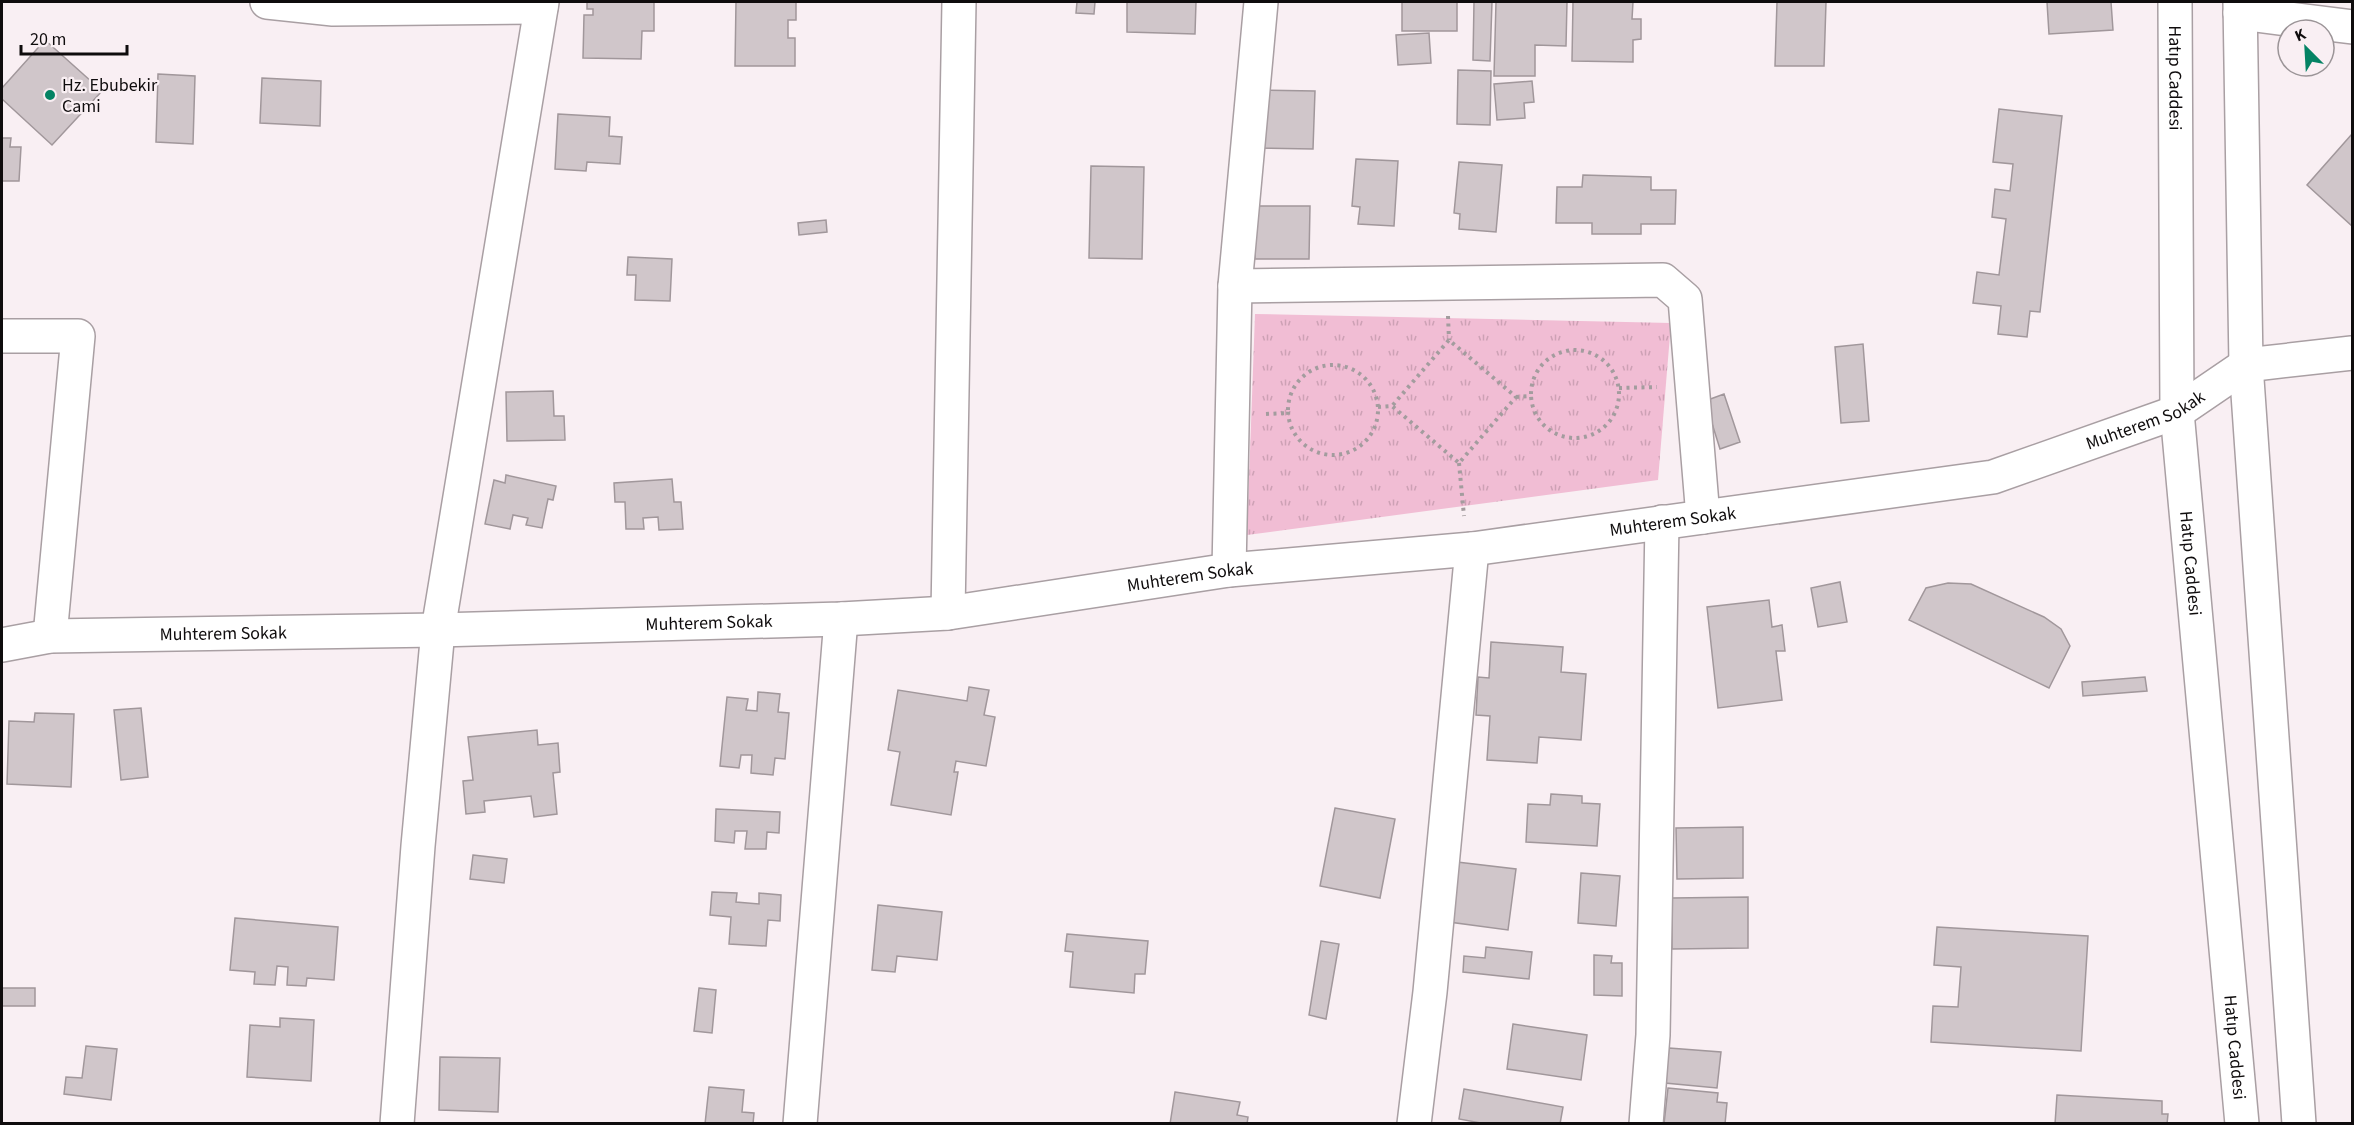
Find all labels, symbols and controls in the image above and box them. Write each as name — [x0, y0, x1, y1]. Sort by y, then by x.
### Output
scale bar — [21, 18, 128, 56]
north arrow — [2276, 18, 2336, 78]
text: K — [2291, 23, 2309, 47]
street label: Hatıp Caddesi — [2162, 25, 2188, 131]
text: 20 m — [30, 27, 66, 52]
place label: Hz. Ebubekir Cami — [62, 73, 158, 119]
marker: Hz. Ebubekir Cami — [43, 88, 57, 102]
street label: Muhterem Sokak — [2082, 385, 2210, 456]
street label: Muhterem Sokak — [1608, 501, 1738, 543]
street label: Hatıp Caddesi — [2173, 510, 2208, 617]
street label: Muhterem Sokak — [1125, 556, 1254, 598]
street label: Muhterem Sokak — [645, 609, 773, 637]
street label: Muhterem Sokak — [159, 620, 287, 647]
street label: Hatıp Caddesi — [2217, 994, 2252, 1101]

